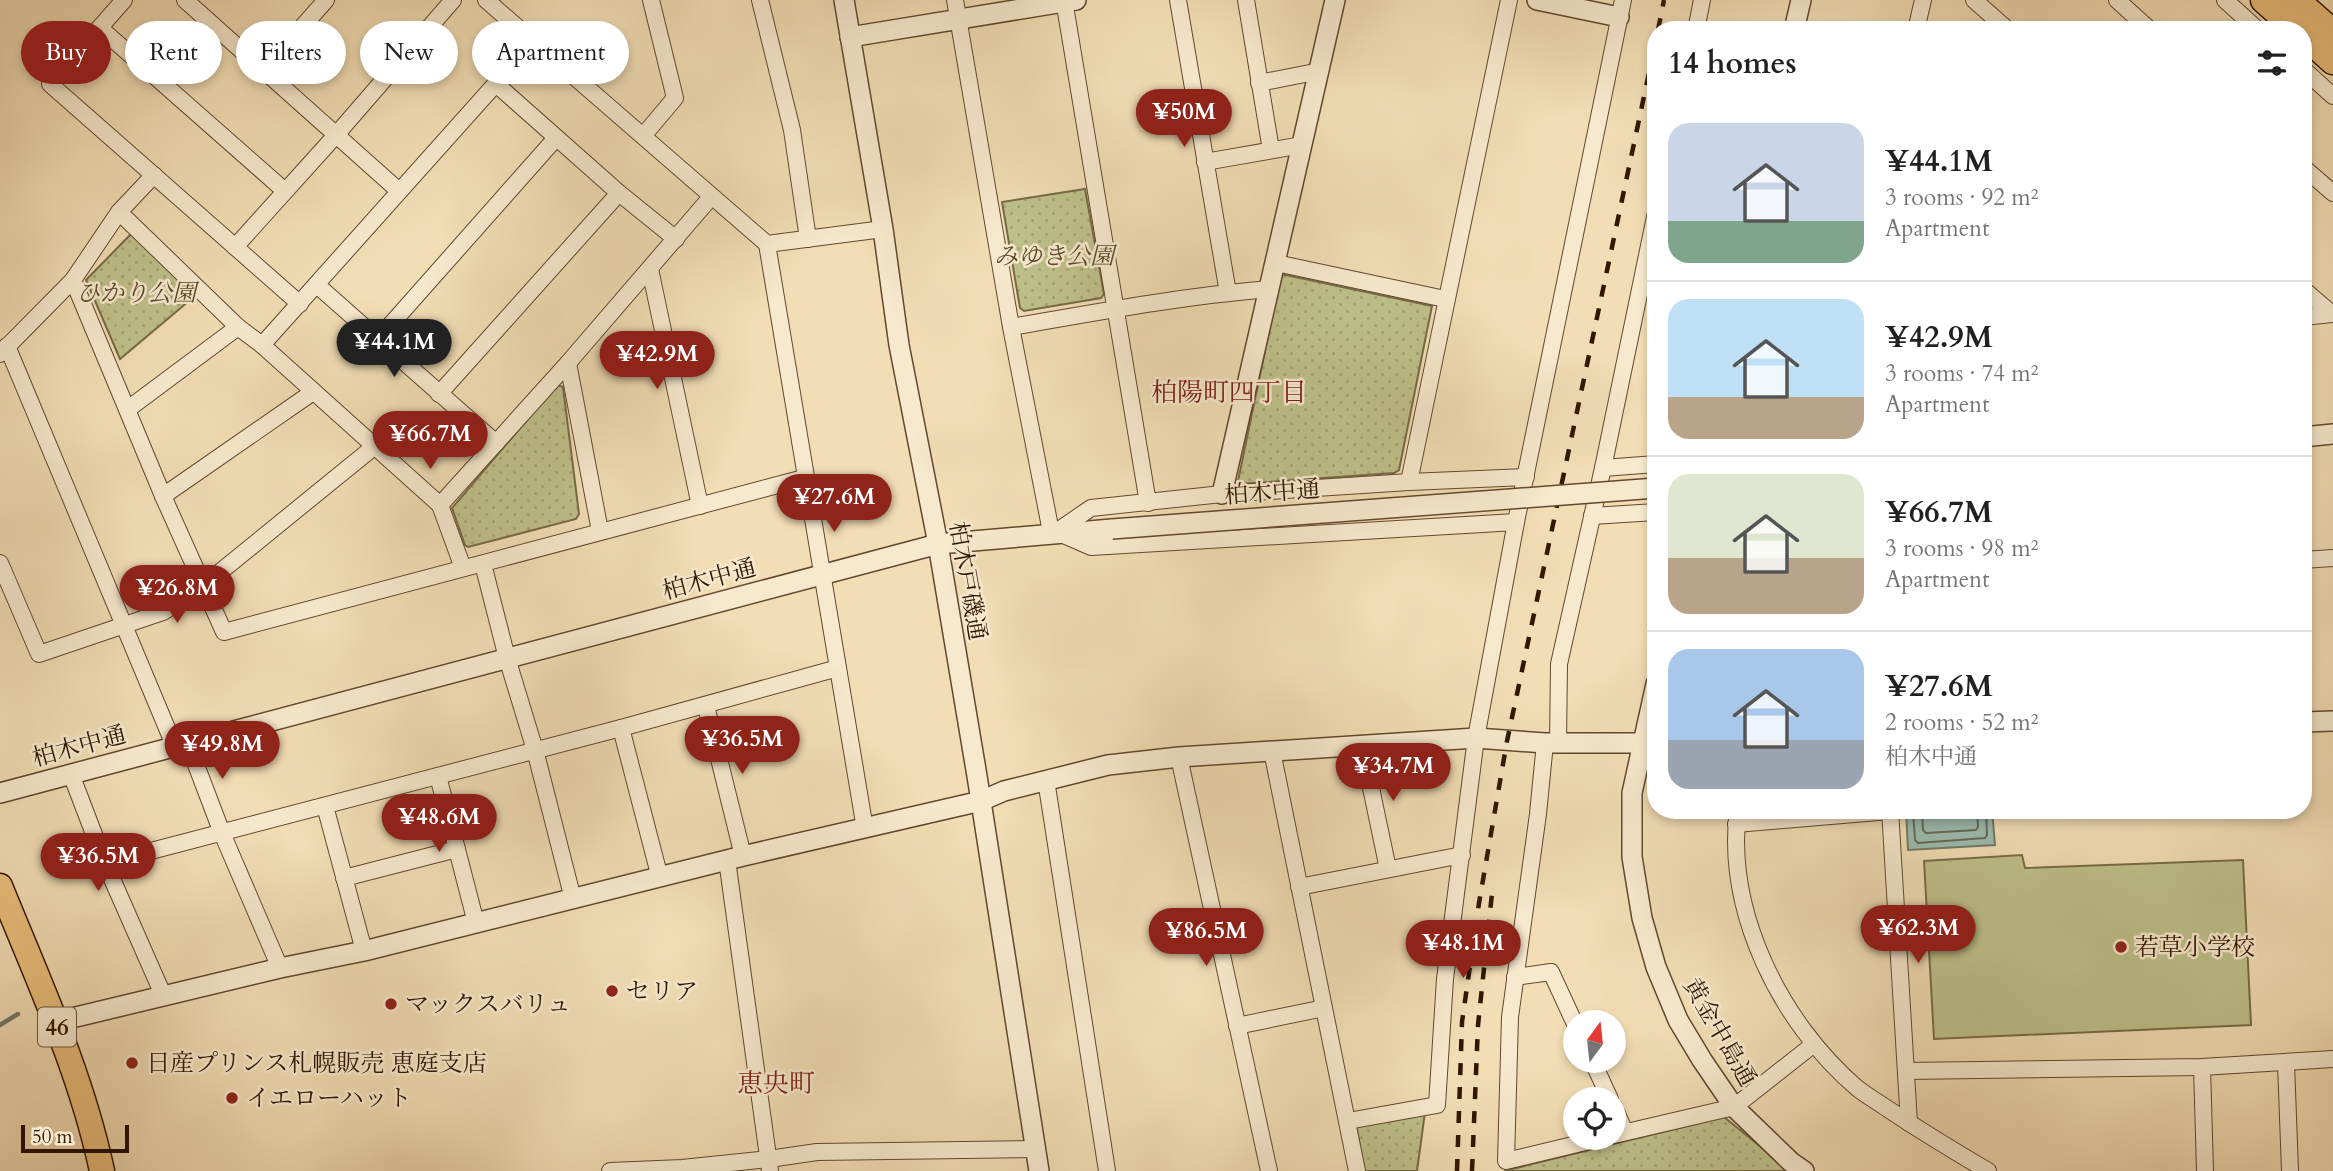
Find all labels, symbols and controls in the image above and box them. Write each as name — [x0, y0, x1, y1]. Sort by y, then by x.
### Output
chip: Buy — [21, 21, 111, 84]
chip: Rent — [125, 21, 222, 84]
chip: Filters — [236, 21, 346, 84]
chip: New — [360, 21, 458, 84]
chip: Apartment — [472, 21, 629, 84]
text: 14 homes — [1668, 43, 1797, 84]
icon: filters — [2253, 44, 2291, 82]
pin: ¥50M — [1143, 90, 1225, 149]
text: ¥50M — [1152, 96, 1216, 127]
text: ¥44.1M — [1885, 141, 1993, 182]
icon: home — [1724, 151, 1808, 235]
text: 3 rooms · 92 m² — [1885, 182, 2038, 213]
text: Apartment — [1885, 213, 1989, 244]
park label: みゆき公園 — [994, 240, 1118, 273]
park label: ひかり公園 — [76, 277, 200, 310]
text: ¥42.9M — [1885, 317, 1993, 358]
pin: ¥44.1M — [337, 320, 451, 379]
text: ¥44.1M — [353, 326, 435, 357]
icon: home — [1724, 327, 1808, 411]
pin: ¥42.9M — [600, 332, 714, 391]
text: ¥42.9M — [616, 338, 698, 369]
text: 3 rooms · 74 m² — [1885, 358, 2038, 389]
district label: 柏陽町四丁目 — [1151, 375, 1307, 410]
text: Apartment — [1885, 389, 1989, 420]
pin: ¥66.7M — [373, 412, 487, 471]
text: ¥66.7M — [389, 418, 471, 449]
street label: 柏木中通 — [1223, 473, 1321, 512]
pin: ¥27.6M — [777, 475, 891, 534]
text: ¥27.6M — [793, 481, 875, 512]
text: ¥66.7M — [1885, 492, 1993, 533]
icon: home — [1724, 502, 1808, 586]
street label: 柏木戸磯通 — [941, 519, 994, 643]
text: 3 rooms · 98 m² — [1885, 533, 2038, 564]
street label: 柏木中通 — [658, 551, 760, 608]
text: Apartment — [1885, 564, 1989, 595]
pin: ¥26.8M — [120, 566, 234, 625]
text: ¥26.8M — [136, 572, 218, 603]
text: ¥27.6M — [1885, 666, 1993, 707]
icon: home — [1724, 677, 1808, 761]
text: 2 rooms · 52 m² — [1885, 707, 2038, 738]
pin: ¥36.5M — [685, 716, 799, 776]
street label: 柏木中通 — [28, 718, 130, 775]
pin: ¥49.8M — [165, 722, 279, 781]
text: ¥36.5M — [701, 723, 783, 754]
text: ¥49.8M — [181, 728, 263, 759]
text: 柏木中通 — [1885, 741, 1977, 772]
pin: ¥34.7M — [1336, 744, 1450, 803]
text: ¥34.7M — [1352, 750, 1434, 781]
pin: ¥48.6M — [382, 794, 496, 854]
text: ¥48.6M — [398, 801, 480, 832]
pin: ¥36.5M — [41, 834, 155, 893]
text: ¥36.5M — [57, 840, 139, 871]
pin: ¥62.3M — [1861, 906, 1975, 965]
pin: ¥86.5M — [1149, 908, 1263, 968]
text: ¥62.3M — [1877, 912, 1959, 943]
text: ¥86.5M — [1165, 915, 1247, 946]
pin: ¥48.1M — [1406, 920, 1520, 980]
text: ¥48.1M — [1422, 927, 1504, 958]
place label: 若草小学校 — [2135, 931, 2255, 964]
marker: 若草小学校 — [2113, 939, 2129, 955]
street label: 黄金中島通 — [1675, 972, 1764, 1092]
place label: セリア — [626, 975, 698, 1008]
marker: セリア — [604, 983, 620, 999]
place label: マックスバリュ — [405, 988, 571, 1021]
marker: マックスバリュ — [383, 996, 399, 1012]
road number: 46 — [38, 1008, 76, 1046]
north arrow — [1563, 1010, 1626, 1073]
map controls — [1563, 1010, 1626, 1150]
place label: 日産プリンス札幌販売 恵庭支店 — [146, 1047, 487, 1080]
marker: 日産プリンス札幌販売 恵庭支店 — [124, 1055, 140, 1071]
district label: 恵央町 — [737, 1066, 815, 1101]
place label: イエローハット — [246, 1082, 412, 1115]
button: locate — [1563, 1087, 1626, 1150]
marker: イエローハット — [224, 1090, 240, 1106]
scale bar — [21, 1122, 130, 1154]
text: 50 m — [32, 1124, 73, 1150]

